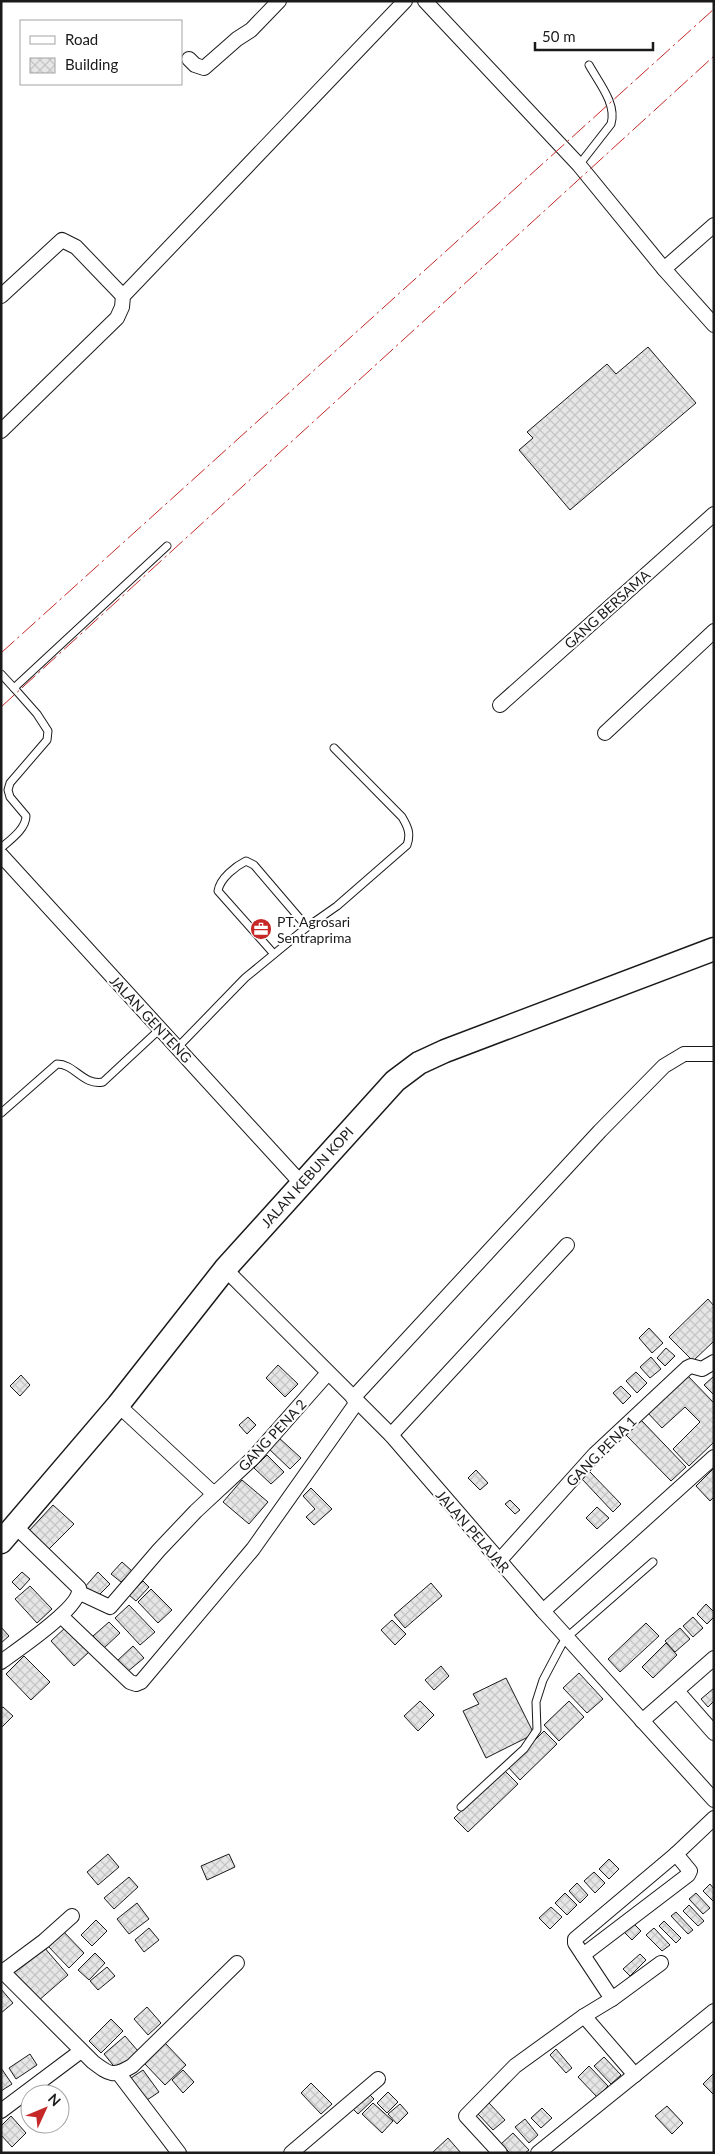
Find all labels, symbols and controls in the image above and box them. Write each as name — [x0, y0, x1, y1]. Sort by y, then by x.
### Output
legend — [20, 20, 182, 85]
scale bar — [535, 20, 652, 52]
text: 50 m — [542, 27, 576, 45]
text: Road — [65, 30, 98, 48]
text: Building — [65, 55, 118, 73]
street label: GANG BERSAMA — [561, 566, 654, 652]
place label: PT. Agrosari Sentraprima — [277, 913, 351, 946]
office icon: PT. Agrosari Sentraprima — [249, 917, 273, 941]
street label: JALAN GENTENG — [106, 972, 196, 1066]
street label: JALAN KEBUN KOPI — [257, 1123, 357, 1231]
street label: GANG PENA 2 — [234, 1396, 310, 1474]
street label: GANG PENA 1 — [562, 1412, 640, 1490]
street label: JALAN PELAJAR — [433, 1486, 513, 1576]
north arrow — [20, 2084, 70, 2134]
text: N — [45, 2090, 65, 2109]

